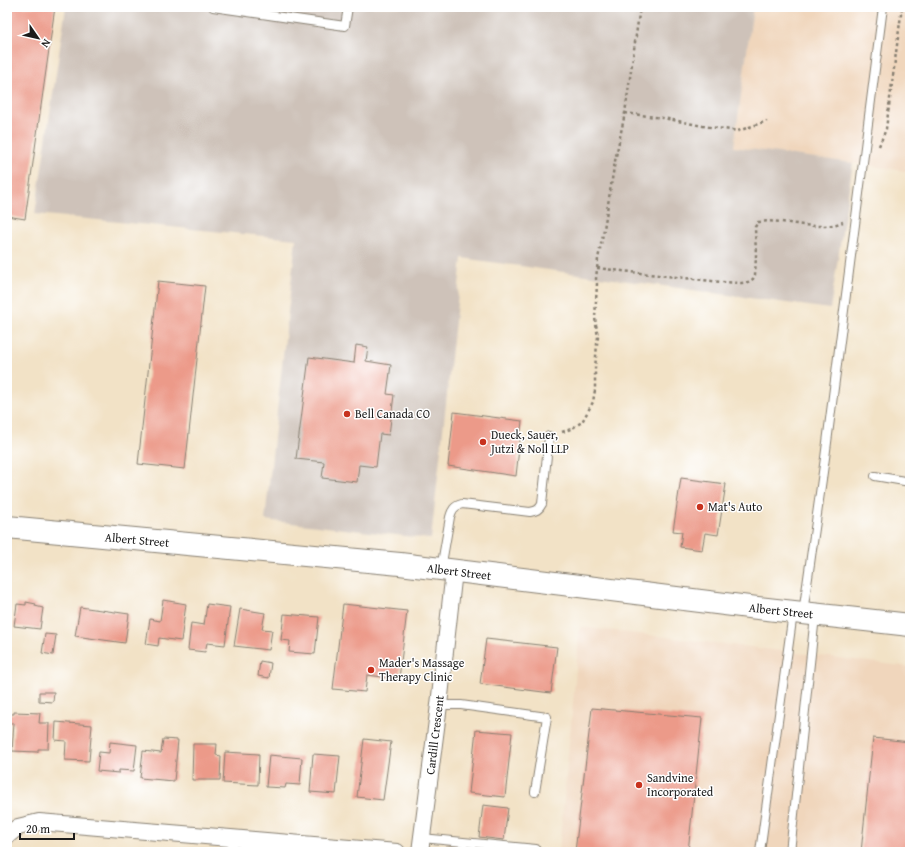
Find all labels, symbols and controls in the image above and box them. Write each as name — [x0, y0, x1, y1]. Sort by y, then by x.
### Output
north arrow — [18, 18, 58, 58]
text: N — [37, 36, 55, 52]
place label: Bell Canada CO — [355, 405, 430, 422]
marker: Bell Canada CO — [342, 409, 352, 419]
place label: Dueck, Sauer, Jutzi & Noll LLP — [489, 426, 569, 457]
marker: Dueck, Sauer, Jutzi & Noll LLP — [478, 437, 488, 447]
place label: Mat's Auto — [708, 498, 762, 515]
marker: Mat's Auto — [695, 502, 705, 512]
street label: Albert Street — [104, 528, 171, 551]
street label: Albert Street — [426, 559, 493, 584]
street label: Albert Street — [748, 599, 815, 622]
place label: Mader's Massage Therapy Clinic — [379, 654, 465, 685]
marker: Mader's Massage Therapy Clinic — [366, 665, 376, 675]
street label: Cardill Crescent — [421, 694, 448, 776]
place label: Sandvine Incorporated — [647, 769, 714, 800]
marker: Sandvine Incorporated — [634, 780, 644, 790]
scale bar — [20, 815, 74, 841]
text: 20 m — [26, 820, 50, 837]

